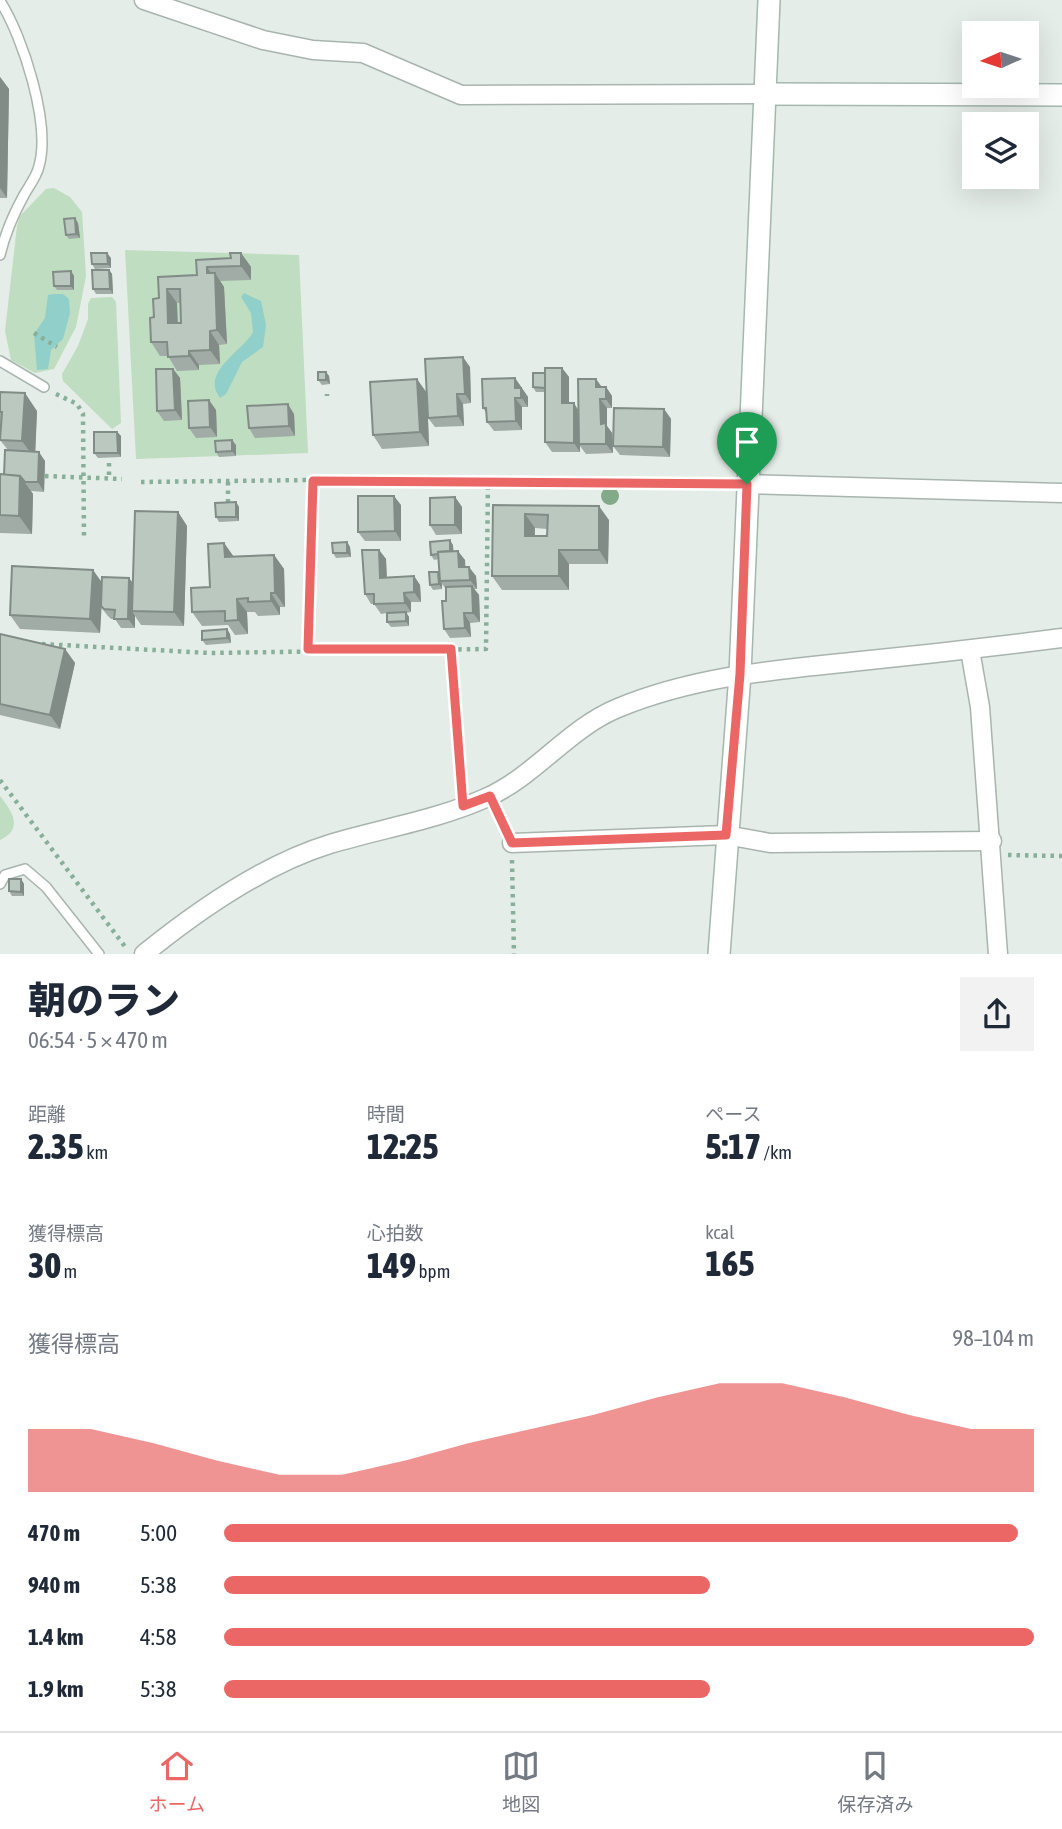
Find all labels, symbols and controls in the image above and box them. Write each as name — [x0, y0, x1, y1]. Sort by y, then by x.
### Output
north arrow — [962, 21, 1040, 98]
map controls — [962, 21, 1039, 189]
button: layers — [962, 112, 1039, 189]
pin — [717, 412, 777, 484]
icon: arrive — [728, 423, 766, 461]
button: share — [960, 977, 1034, 1051]
text: 朝のラン — [28, 979, 180, 1022]
text: 06:54 · 5 × 470 m — [28, 1027, 168, 1053]
text: 距離 — [28, 1103, 66, 1125]
text: 時間 — [367, 1103, 405, 1125]
text: ペース — [705, 1103, 761, 1125]
text: 2.35 — [28, 1126, 84, 1166]
text: 12:25 — [367, 1126, 439, 1166]
text: 5:17 — [705, 1126, 761, 1166]
text: km — [84, 1141, 108, 1163]
text: /km — [761, 1141, 792, 1163]
text: kcal — [705, 1221, 734, 1243]
text: 獲得標高 — [28, 1222, 104, 1244]
text: 心拍数 — [367, 1222, 424, 1244]
text: 165 — [705, 1243, 755, 1283]
text: 30 — [28, 1245, 61, 1285]
text: 149 — [367, 1245, 416, 1285]
text: m — [61, 1260, 77, 1282]
text: bpm — [416, 1260, 450, 1282]
text: 98–104 m — [952, 1325, 1034, 1351]
text: 獲得標高 — [28, 1331, 120, 1357]
text: 470 m — [28, 1520, 80, 1546]
text: 5:00 — [140, 1520, 177, 1546]
text: 940 m — [28, 1572, 80, 1598]
text: 5:38 — [140, 1572, 177, 1598]
text: 1.4 km — [28, 1624, 84, 1650]
text: 4:58 — [140, 1624, 177, 1650]
text: 1.9 km — [28, 1676, 84, 1702]
text: 5:38 — [140, 1676, 177, 1702]
tab: ホーム — [149, 1747, 205, 1816]
tab: 地図 — [502, 1747, 540, 1816]
tab: 保存済み — [837, 1747, 913, 1816]

